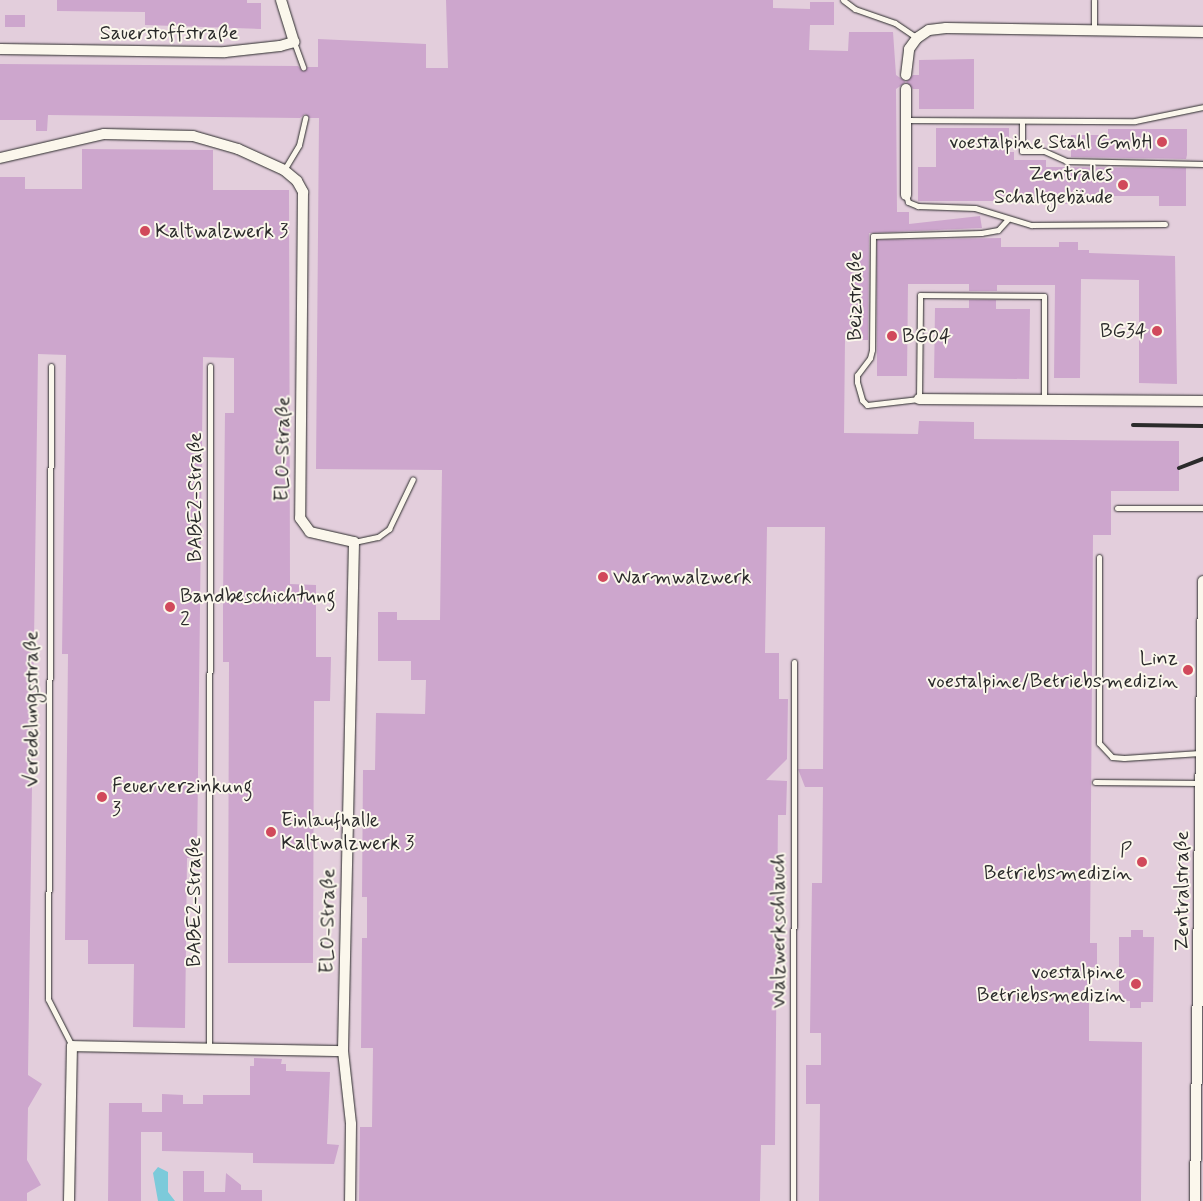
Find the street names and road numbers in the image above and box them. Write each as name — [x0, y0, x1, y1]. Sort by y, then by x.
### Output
street label: Sauerstoffstraße — [100, 21, 238, 45]
street label: Beizstraße — [843, 251, 867, 341]
street label: ELO-Straße — [270, 396, 296, 502]
street label: BABE2-Straße — [183, 432, 207, 562]
street label: Veredelungsstraße — [20, 631, 44, 787]
street label: Zentralstraße — [1170, 831, 1194, 951]
street label: BABE2-Straße — [182, 837, 206, 967]
street label: Walzwerkschlauch — [767, 854, 791, 1008]
street label: ELO-Straße — [315, 868, 341, 974]

